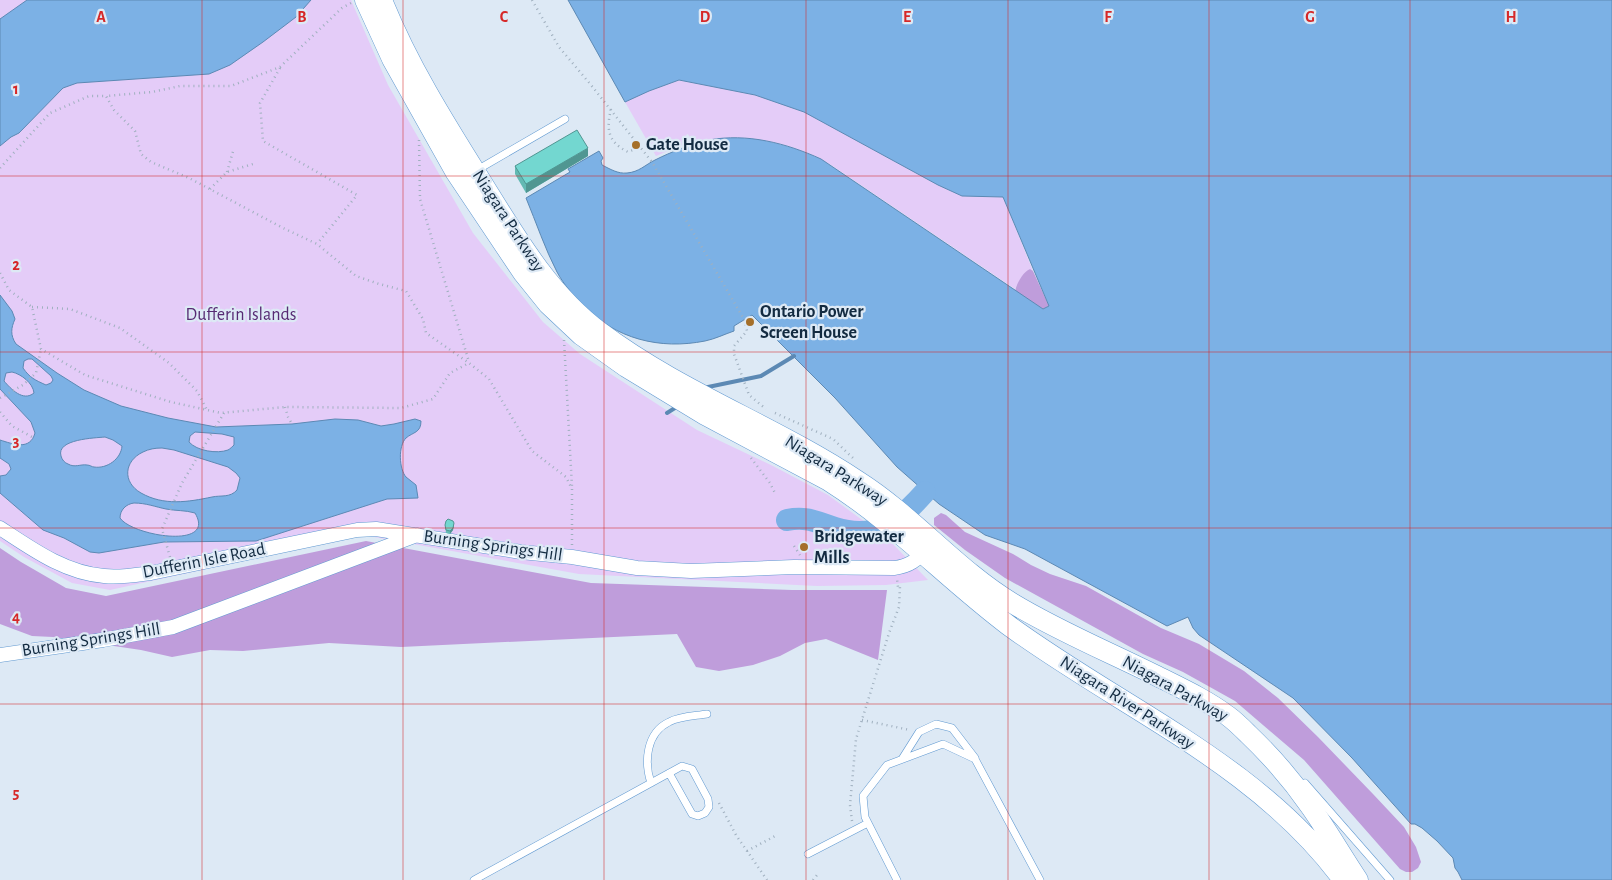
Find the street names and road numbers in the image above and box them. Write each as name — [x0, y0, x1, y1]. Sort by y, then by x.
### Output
street label: Niagara Parkway — [469, 167, 548, 275]
street label: Niagara Parkway — [782, 432, 891, 510]
street label: Burning Springs Hill — [422, 527, 564, 565]
street label: Dufferin Isle Road — [141, 540, 267, 582]
street label: Burning Springs Hill — [20, 620, 162, 660]
street label: Niagara River Parkway — [1057, 653, 1198, 753]
street label: Niagara Parkway — [1119, 653, 1231, 725]

